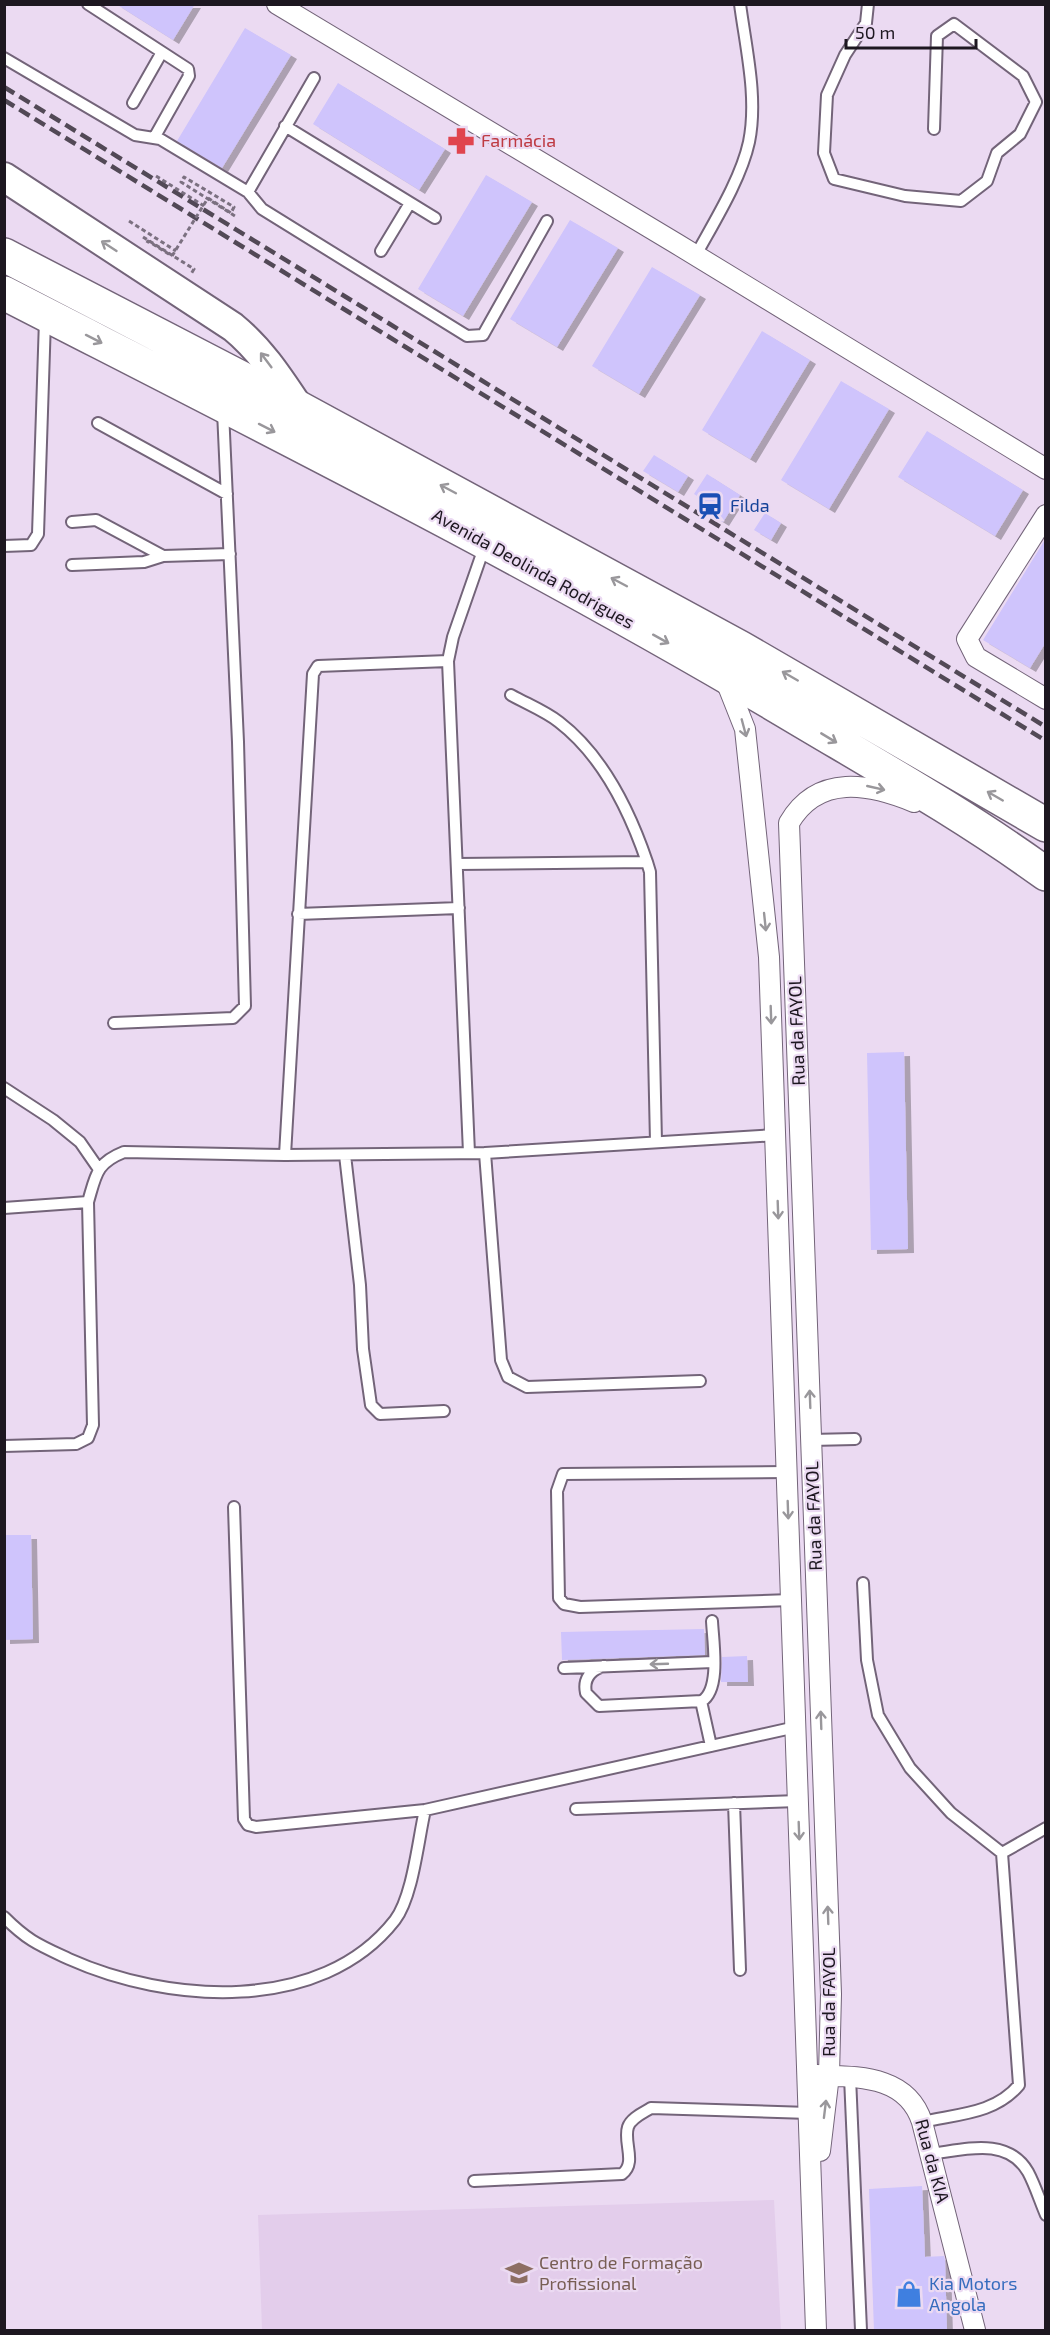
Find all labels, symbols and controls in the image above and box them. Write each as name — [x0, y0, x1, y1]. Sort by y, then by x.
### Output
scale bar — [846, 12, 976, 50]
text: 50 m — [855, 21, 895, 43]
pharmacy icon: Farmácia — [446, 126, 476, 156]
place label: Farmácia — [481, 129, 556, 151]
one-way arrow — [101, 239, 118, 251]
one-way arrow — [85, 333, 103, 345]
one-way arrow — [259, 352, 272, 368]
one-way arrow — [258, 423, 276, 434]
one-way arrow — [440, 483, 457, 495]
station icon: Filda — [695, 491, 725, 521]
place label: Filda — [730, 494, 770, 516]
street label: Avenida Deolinda Rodrigues — [429, 503, 638, 633]
one-way arrow — [611, 576, 629, 587]
one-way arrow — [652, 633, 669, 645]
one-way arrow — [782, 670, 799, 682]
one-way arrow — [738, 718, 750, 737]
one-way arrow — [820, 732, 837, 744]
one-way arrow — [866, 783, 885, 795]
one-way arrow — [987, 789, 1004, 801]
one-way arrow — [760, 912, 771, 931]
street label: Rua da FAYOL — [783, 976, 809, 1086]
one-way arrow — [765, 1005, 777, 1025]
one-way arrow — [773, 1200, 784, 1220]
one-way arrow — [804, 1389, 815, 1409]
street label: Rua da FAYOL — [800, 1461, 826, 1571]
one-way arrow — [783, 1499, 794, 1519]
one-way arrow — [649, 1659, 669, 1670]
one-way arrow — [816, 1710, 827, 1730]
one-way arrow — [793, 1820, 805, 1840]
one-way arrow — [823, 1905, 834, 1925]
street label: Rua da FAYOL — [817, 1947, 839, 2057]
one-way arrow — [820, 2100, 831, 2120]
street label: Rua da KIA — [911, 2116, 955, 2206]
place label: Centro de Formação Profissional — [539, 2251, 703, 2294]
school or university icon: Centro de Formação Profissional — [504, 2258, 534, 2288]
place label: Kia Motors Angola — [929, 2272, 1017, 2315]
shop icon: Kia Motors Angola — [894, 2279, 924, 2309]

